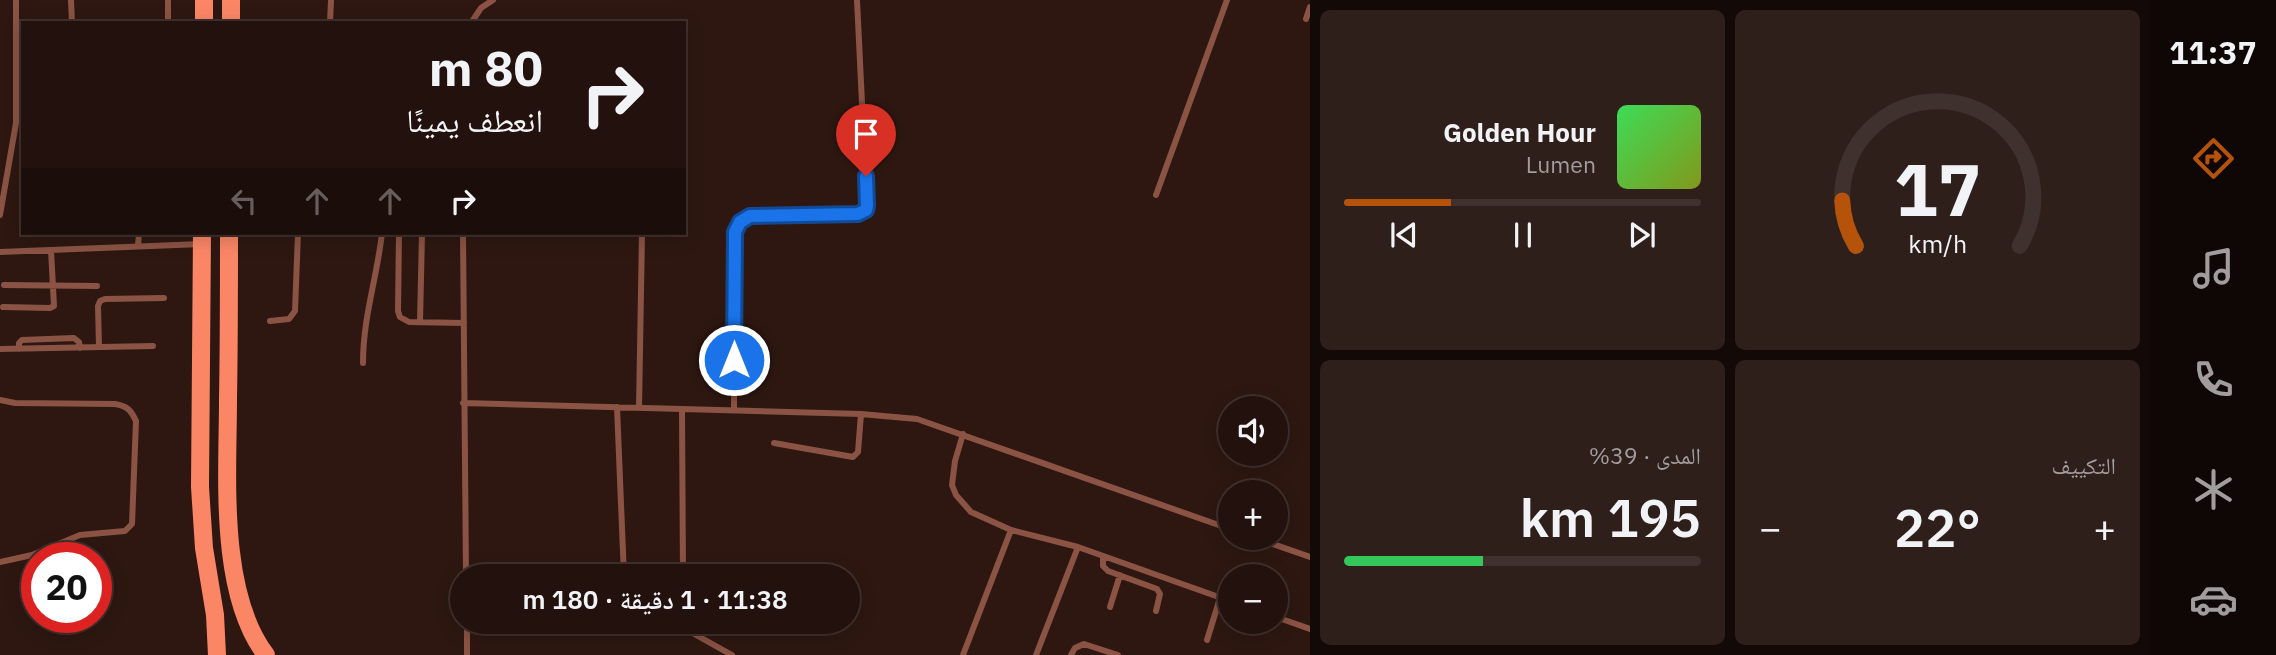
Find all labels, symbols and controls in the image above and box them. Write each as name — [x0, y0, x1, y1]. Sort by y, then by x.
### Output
text: 11:37 — [2169, 31, 2257, 73]
text: 80 m — [429, 36, 543, 99]
icon: right — [567, 49, 658, 140]
text: انعطف يمينًا — [406, 99, 543, 141]
pin — [836, 104, 896, 176]
icon: arrive — [847, 115, 885, 153]
text: Golden Hour — [1443, 115, 1596, 149]
icon: directions — [2189, 134, 2238, 183]
text: 17 — [1894, 141, 1981, 236]
text: Lumen — [1526, 149, 1596, 179]
icon: left — [225, 182, 263, 220]
icon: ahead — [298, 182, 336, 220]
icon: ahead — [371, 182, 409, 220]
icon: right — [444, 182, 482, 220]
icon: previous — [1385, 216, 1423, 254]
icon: pause — [1504, 216, 1542, 254]
icon: next — [1623, 216, 1661, 254]
text: km/h — [1908, 227, 1967, 260]
icon: music — [2189, 244, 2238, 293]
position arrow — [697, 323, 771, 397]
icon: phone — [2189, 355, 2238, 404]
map controls — [1218, 396, 1288, 634]
button: sound — [1218, 396, 1288, 466]
text: المدى · 39% — [1589, 440, 1701, 470]
text: التكييف — [2051, 450, 2116, 480]
icon: climate — [2189, 465, 2238, 514]
button: + — [1218, 480, 1288, 550]
text: 195 km — [1520, 484, 1701, 551]
text: 22° — [1894, 494, 1981, 561]
text: − — [1759, 503, 1782, 552]
text: + — [2093, 503, 2116, 552]
speed limit sign: 20 — [21, 542, 112, 633]
button: − — [1218, 564, 1288, 634]
icon: car — [2189, 575, 2238, 624]
text: 11:38 · 1 دقيقة · 180 m — [522, 582, 788, 616]

